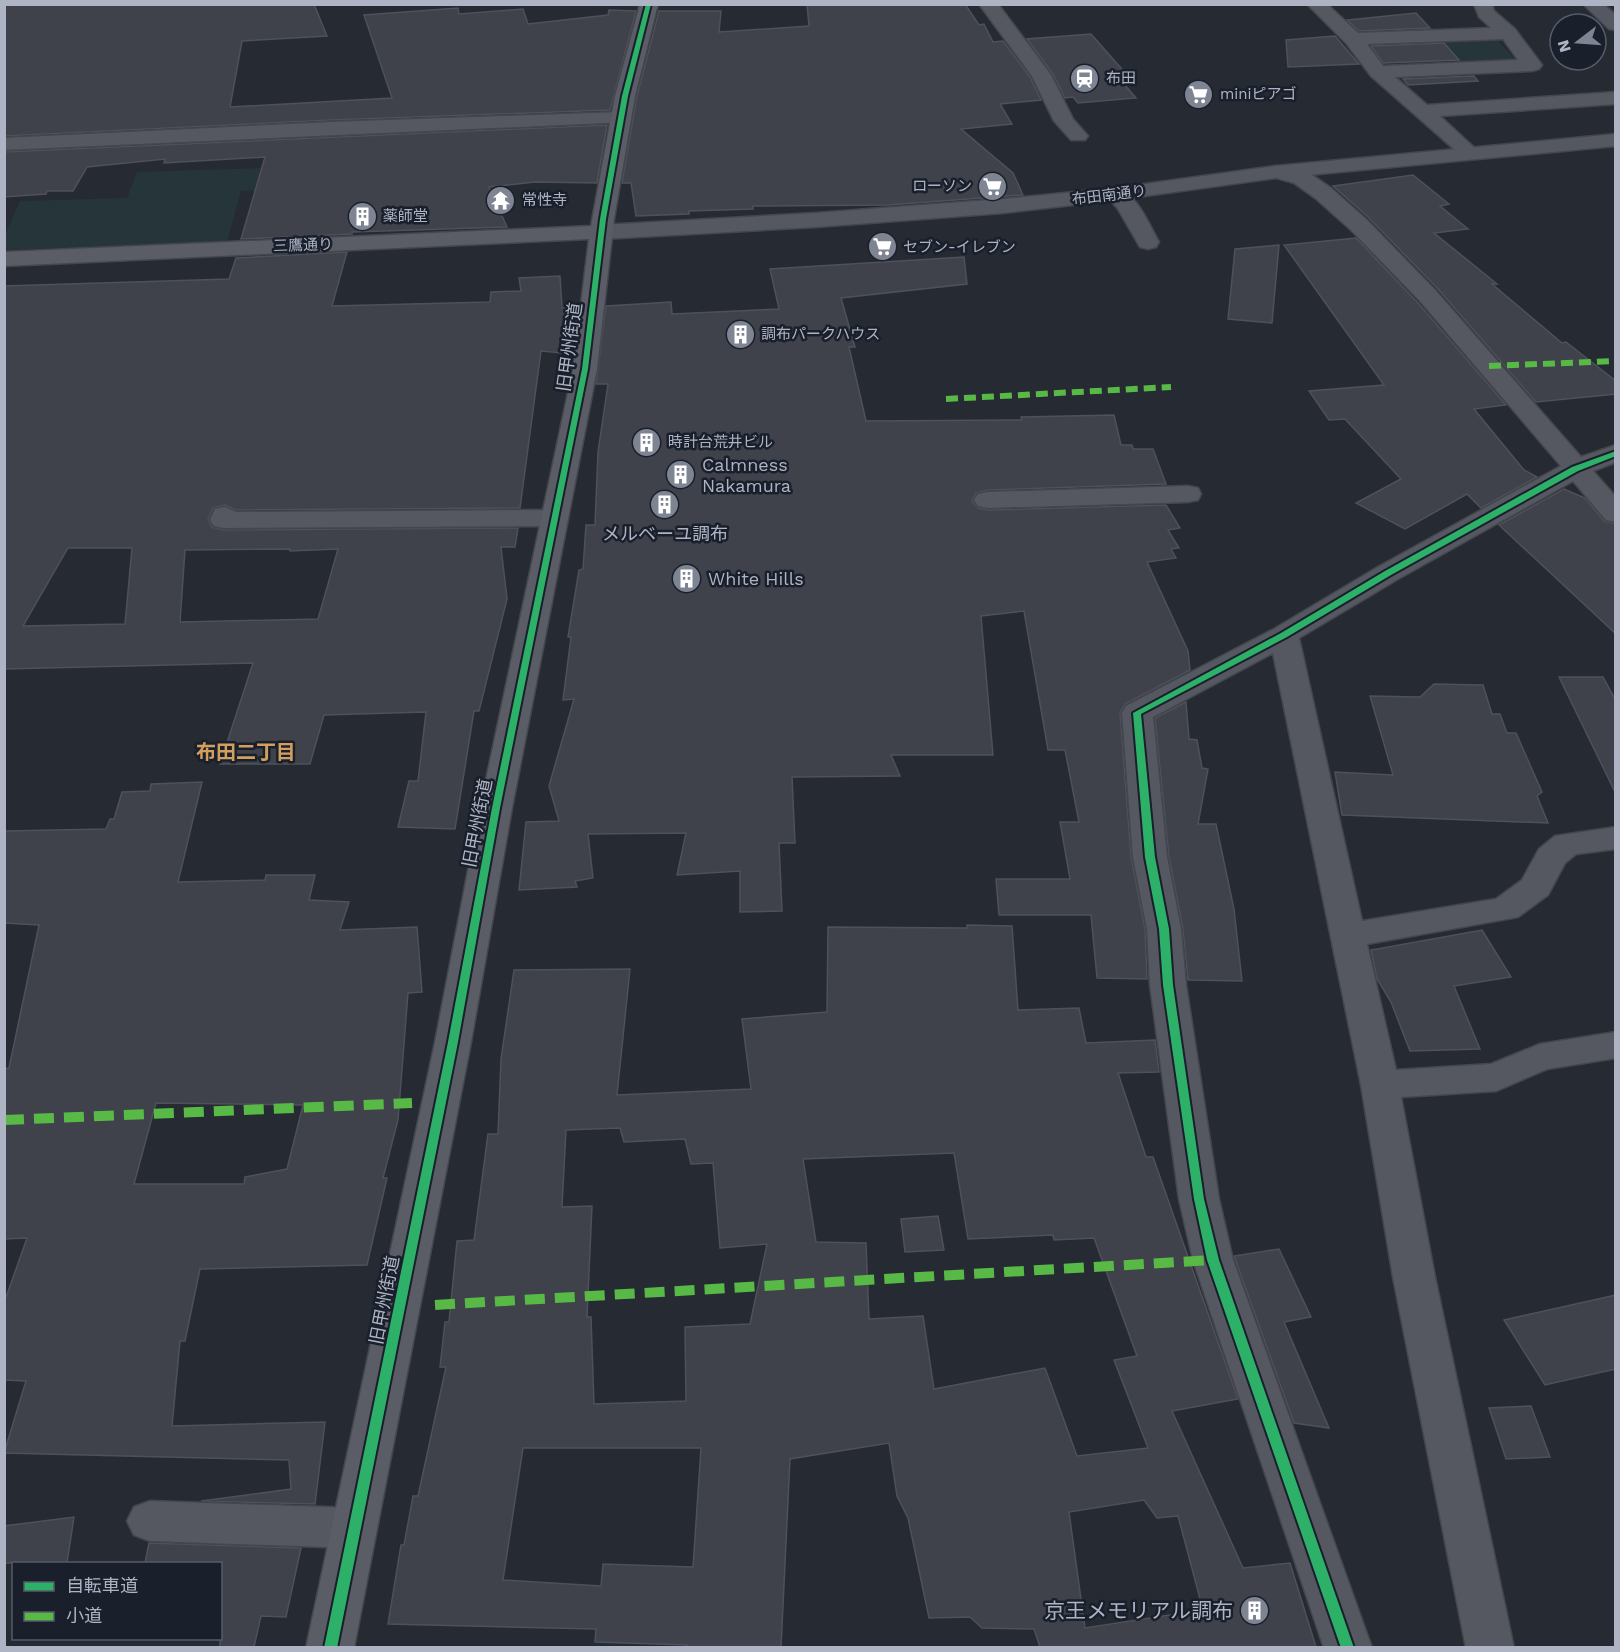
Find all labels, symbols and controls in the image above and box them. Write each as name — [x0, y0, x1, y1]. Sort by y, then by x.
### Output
north arrow — [1548, 12, 1608, 72]
text: N — [1553, 38, 1575, 55]
station icon: 布田 — [1069, 62, 1101, 94]
place label: 布田 — [1106, 69, 1136, 87]
supermarket icon: miniピアゴ — [1183, 78, 1215, 110]
place label: miniピアゴ — [1220, 85, 1297, 103]
supermarket icon: ローソン — [977, 170, 1009, 202]
place label: ローソン — [912, 177, 972, 195]
street label: 布田南通り — [1071, 181, 1147, 209]
temple icon: 常性寺 — [485, 184, 517, 216]
place label: 常性寺 — [522, 191, 567, 209]
building icon: 薬師堂 — [346, 200, 378, 232]
place label: 薬師堂 — [383, 207, 428, 225]
supermarket icon: セブン-イレブン — [866, 231, 898, 263]
street label: 三鷹通り — [273, 235, 333, 255]
place label: セブン-イレブン — [903, 238, 1016, 256]
street label: 旧甲州街道 — [552, 301, 586, 393]
building icon: 調布パークハウス — [724, 318, 756, 350]
place label: 調布パークハウス — [761, 325, 880, 343]
building icon: 時計台荒井ビル — [631, 426, 663, 458]
place label: 時計台荒井ビル — [668, 433, 773, 451]
place label: Calmness Nakamura — [702, 454, 791, 496]
building icon: Calmness Nakamura — [665, 458, 697, 490]
building icon: メルベーユ調布 — [649, 488, 681, 520]
place label: メルベーユ調布 — [602, 523, 728, 544]
building icon: White Hills — [671, 562, 703, 594]
place label: White Hills — [708, 568, 804, 589]
district label: 布田二丁目 — [196, 740, 296, 764]
street label: 旧甲州街道 — [458, 777, 496, 869]
street label: 旧甲州街道 — [365, 1254, 403, 1346]
legend — [12, 1562, 222, 1640]
text: 自転車道 — [66, 1575, 138, 1596]
building icon: 京王メモリアル調布 — [1238, 1594, 1270, 1626]
place label: 京王メモリアル調布 — [1044, 1598, 1233, 1623]
text: 小道 — [66, 1605, 102, 1626]

